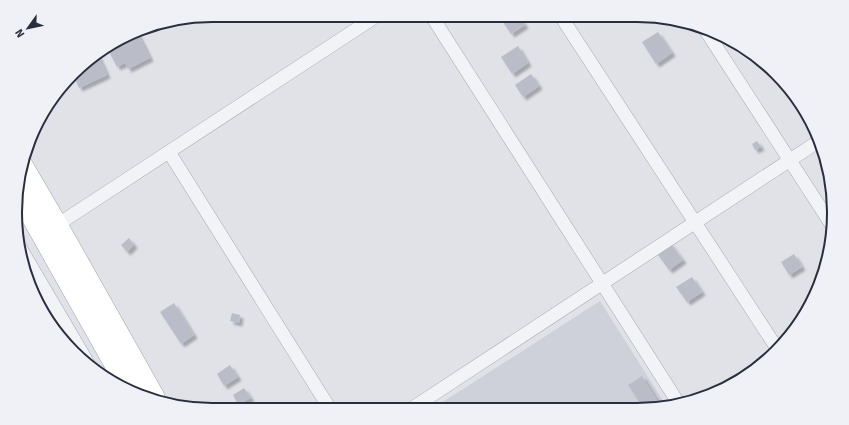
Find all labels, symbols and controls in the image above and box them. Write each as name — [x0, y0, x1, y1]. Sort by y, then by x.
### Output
north arrow — [8, 8, 48, 48]
text: N — [12, 26, 28, 40]

